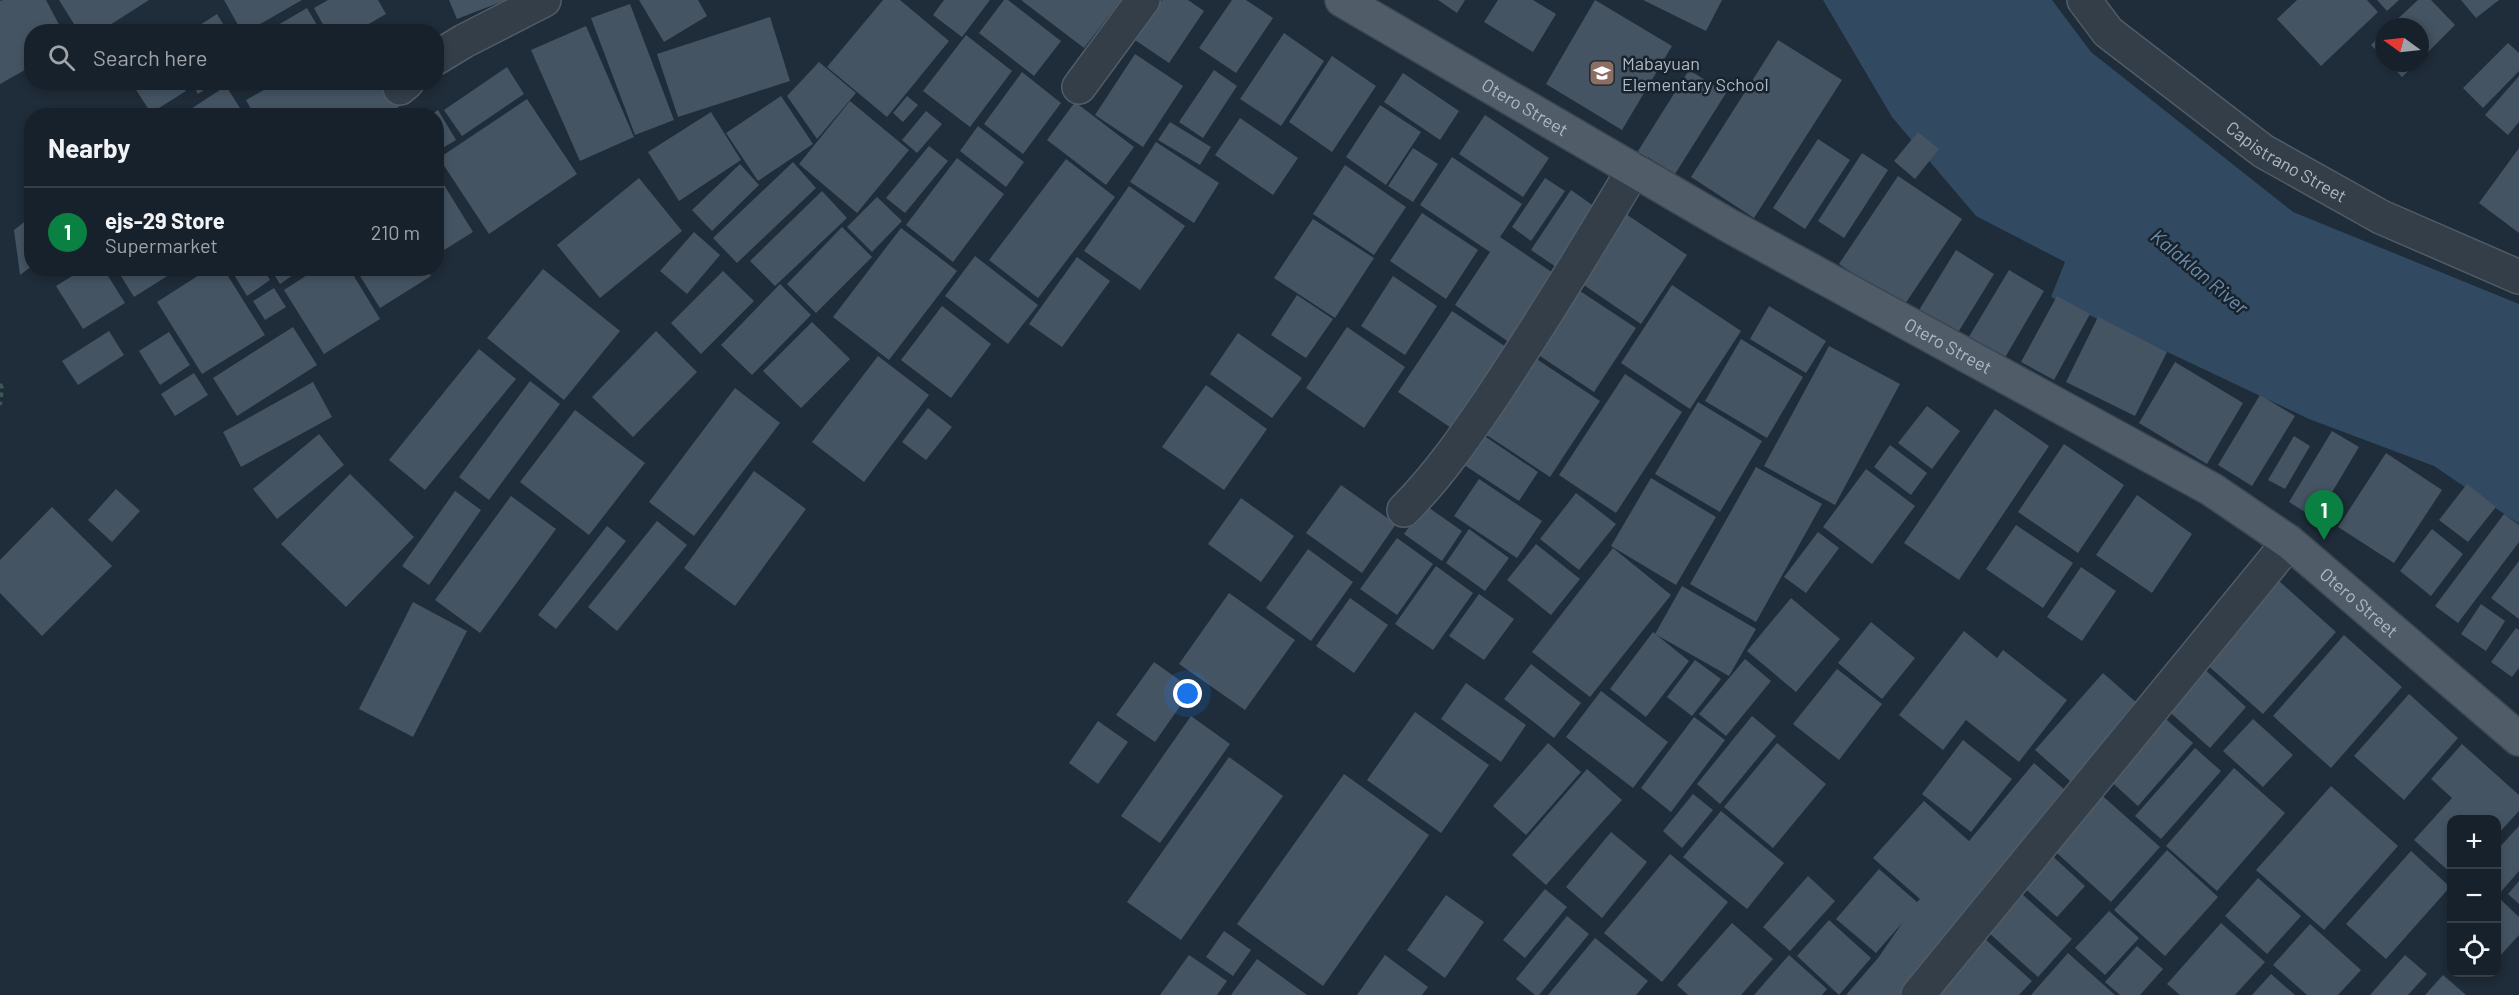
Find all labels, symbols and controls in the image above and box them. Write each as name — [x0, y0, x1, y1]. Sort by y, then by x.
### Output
north arrow — [2375, 18, 2429, 72]
search box — [24, 24, 444, 90]
icon: search — [45, 41, 78, 74]
text: Search here — [93, 44, 207, 70]
place label: Mabayuan Elementary School — [1622, 52, 1769, 95]
school or university icon: Mabayuan Elementary School — [1587, 58, 1617, 88]
street label: Otero Street — [1478, 73, 1572, 140]
street label: Capistrano Street — [2222, 116, 2351, 207]
text: Nearby — [48, 132, 130, 163]
text: ejs-29 Store — [105, 207, 225, 233]
text: 1 — [64, 220, 71, 244]
text: 210 m — [371, 220, 420, 244]
water label: Kalaklan River — [2147, 223, 2254, 319]
text: Supermarket — [105, 233, 218, 257]
street label: Otero Street — [1901, 313, 1996, 378]
pin: 1 — [2304, 490, 2344, 540]
street label: Otero Street — [2316, 563, 2403, 642]
your location — [1173, 679, 1202, 708]
map controls — [2447, 815, 2501, 977]
button: + — [2447, 815, 2501, 869]
button: − — [2447, 869, 2501, 923]
button: locate — [2447, 923, 2501, 977]

